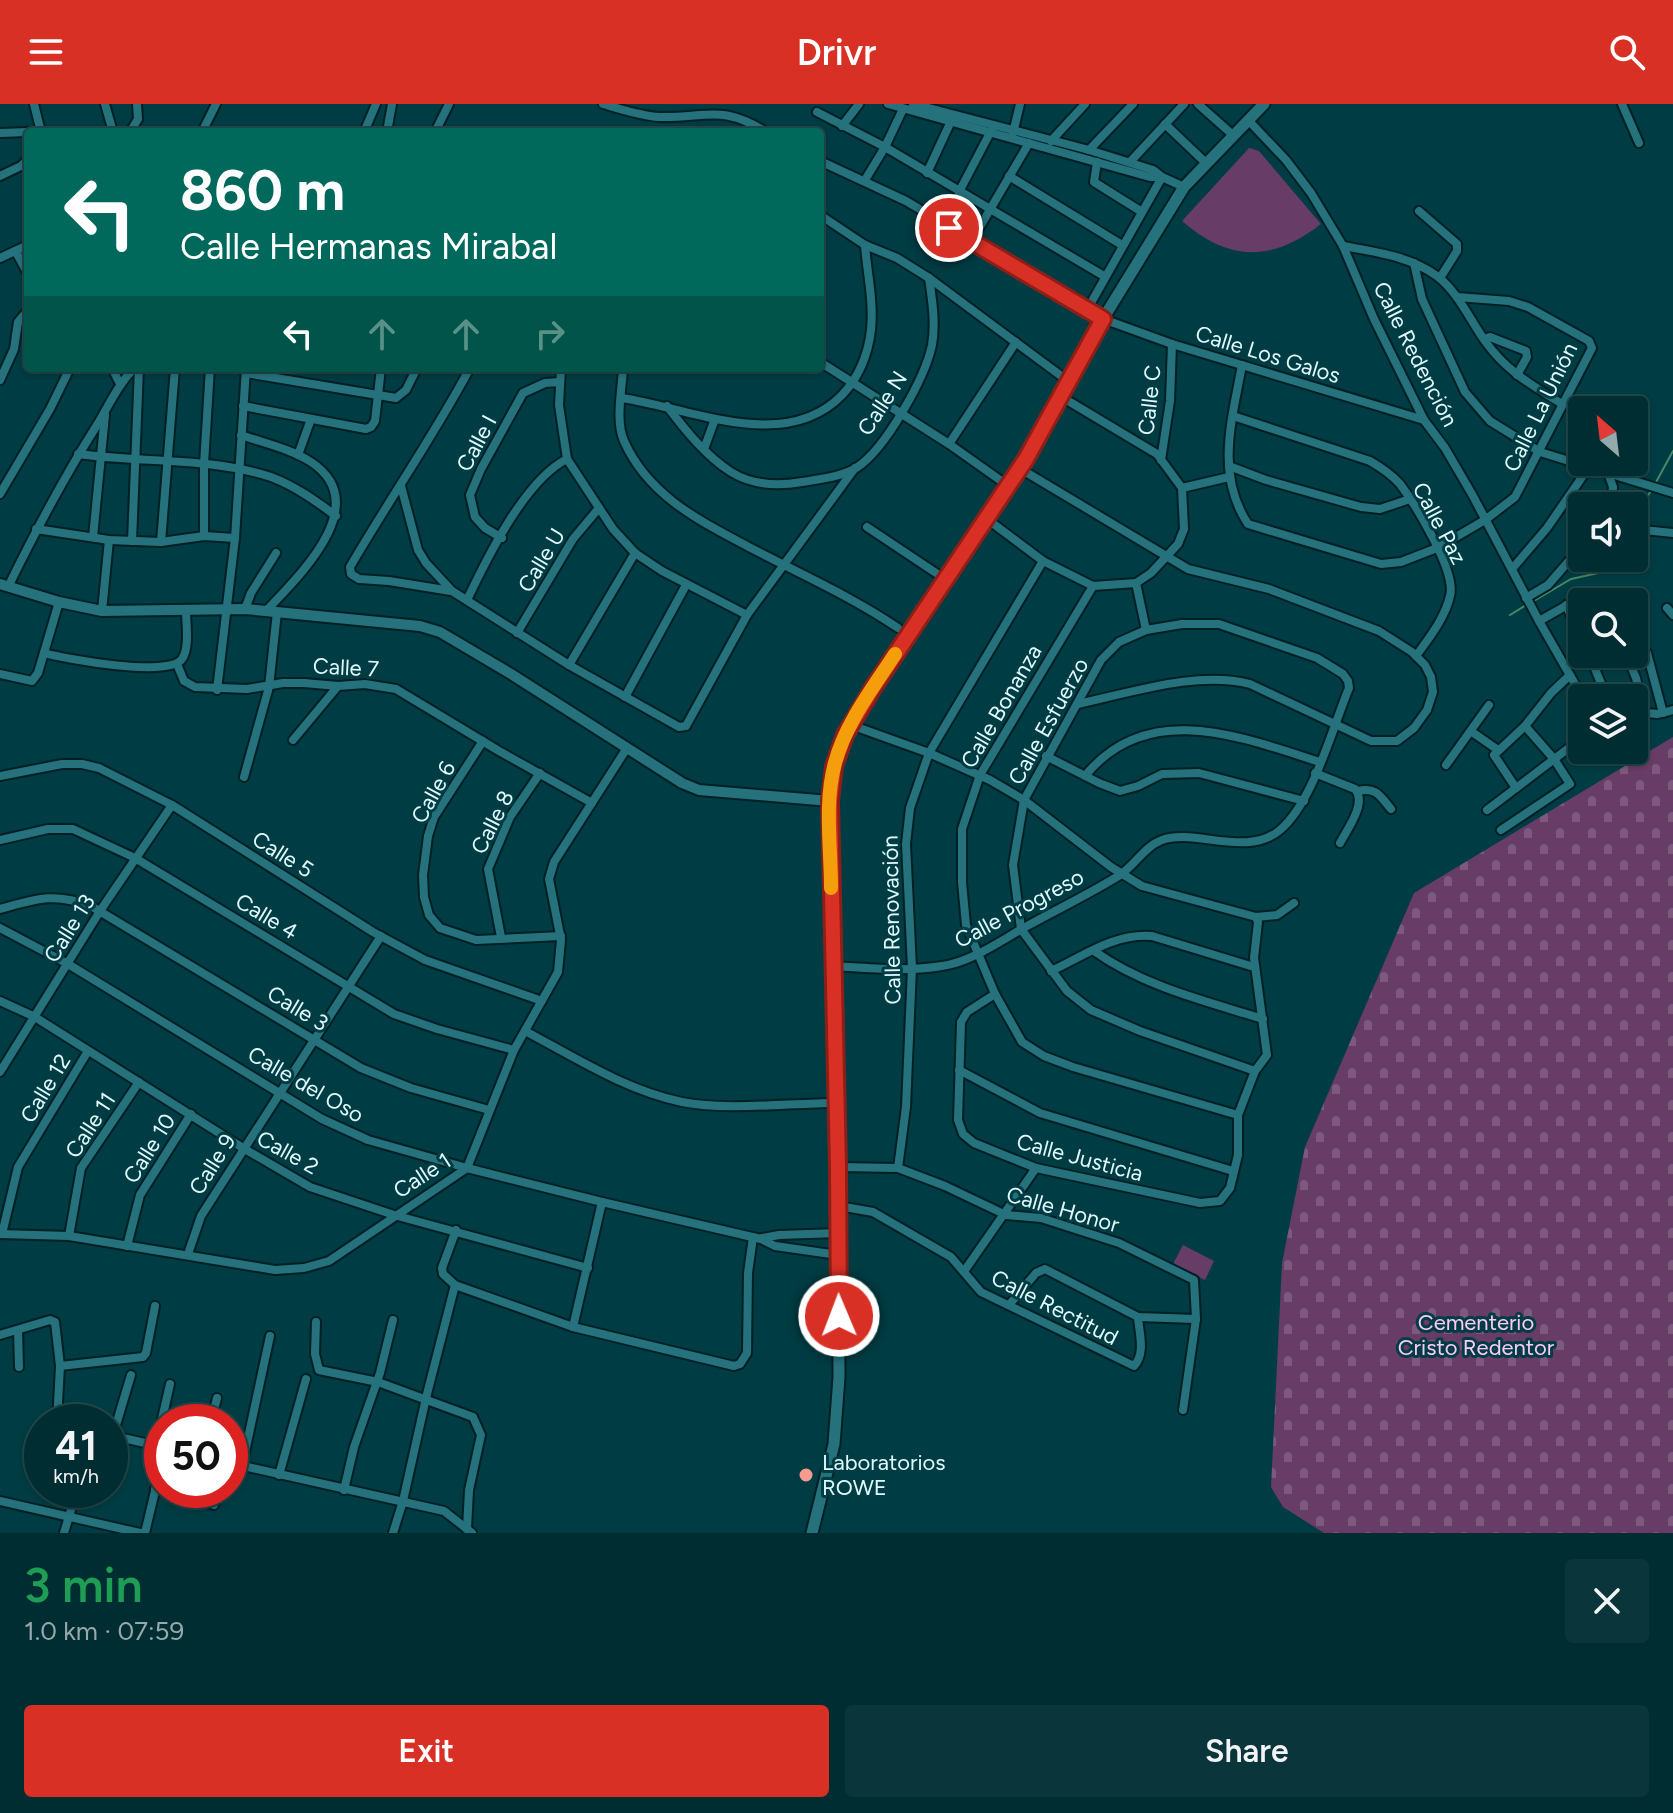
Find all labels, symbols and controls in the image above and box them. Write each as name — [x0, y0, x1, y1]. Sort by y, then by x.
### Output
icon: menu — [24, 30, 68, 74]
icon: search — [1605, 30, 1649, 74]
text: Drivr — [797, 31, 876, 74]
text: 860 m — [180, 157, 345, 224]
icon: left — [48, 160, 152, 264]
pin — [915, 194, 983, 262]
icon: arrive — [927, 206, 971, 250]
text: Calle Hermanas Mirabal — [180, 225, 557, 268]
street label: Calle Redención — [1367, 277, 1464, 431]
icon: left — [276, 312, 320, 356]
icon: ahead — [360, 312, 404, 356]
icon: ahead — [444, 312, 488, 356]
icon: right — [528, 312, 572, 356]
street label: Calle Los Galos — [1192, 320, 1343, 389]
street label: Calle La Unión — [1498, 338, 1583, 476]
street label: Calle C — [1132, 364, 1167, 436]
street label: Calle N — [852, 366, 913, 441]
north arrow — [1568, 396, 1648, 476]
map controls — [1568, 396, 1648, 764]
street label: Calle I — [450, 410, 502, 476]
street label: Calle Paz — [1407, 478, 1472, 569]
button: sound — [1568, 492, 1648, 572]
street label: Calle U — [512, 523, 571, 597]
button: search — [1568, 588, 1648, 668]
street label: Calle Bonanza — [955, 640, 1048, 773]
street label: Calle 7 — [312, 652, 380, 683]
street label: Calle Esfuerzo — [1002, 653, 1094, 789]
button: layers — [1568, 684, 1648, 764]
street label: Calle 6 — [405, 757, 461, 828]
street label: Calle 8 — [465, 786, 520, 859]
street label: Calle 5 — [247, 825, 318, 884]
street label: Calle Renovación — [877, 835, 906, 1005]
street label: Calle Progreso — [950, 863, 1088, 954]
street label: Calle 4 — [231, 887, 303, 945]
street label: Calle 13 — [38, 889, 101, 967]
street label: Calle 3 — [262, 980, 333, 1037]
street label: Calle del Oso — [243, 1040, 369, 1128]
street label: Calle 12 — [14, 1049, 76, 1128]
street label: Calle 11 — [59, 1088, 121, 1163]
street label: Calle 10 — [117, 1108, 181, 1188]
street label: Calle 2 — [252, 1125, 323, 1180]
street label: Calle Justicia — [1014, 1128, 1146, 1187]
street label: Calle 9 — [183, 1129, 242, 1200]
street label: Calle 1 — [388, 1147, 456, 1204]
street label: Calle Honor — [1003, 1181, 1123, 1239]
street label: Calle Rectitud — [987, 1264, 1123, 1351]
position arrow — [797, 1274, 881, 1358]
park label: Cementerio Cristo Redentor — [1398, 1309, 1555, 1361]
speed limit sign: 50 — [144, 1404, 248, 1508]
text: 41 — [55, 1422, 97, 1470]
place label: Laboratorios ROWE — [822, 1449, 946, 1501]
text: km/h — [53, 1464, 99, 1488]
marker: Laboratorios ROWE — [797, 1466, 815, 1484]
text: 3 min — [24, 1556, 143, 1614]
button: close — [1565, 1559, 1649, 1643]
text: 1.0 km · 07:59 — [24, 1615, 184, 1647]
button: Exit — [24, 1705, 829, 1797]
button: Share — [845, 1705, 1649, 1797]

